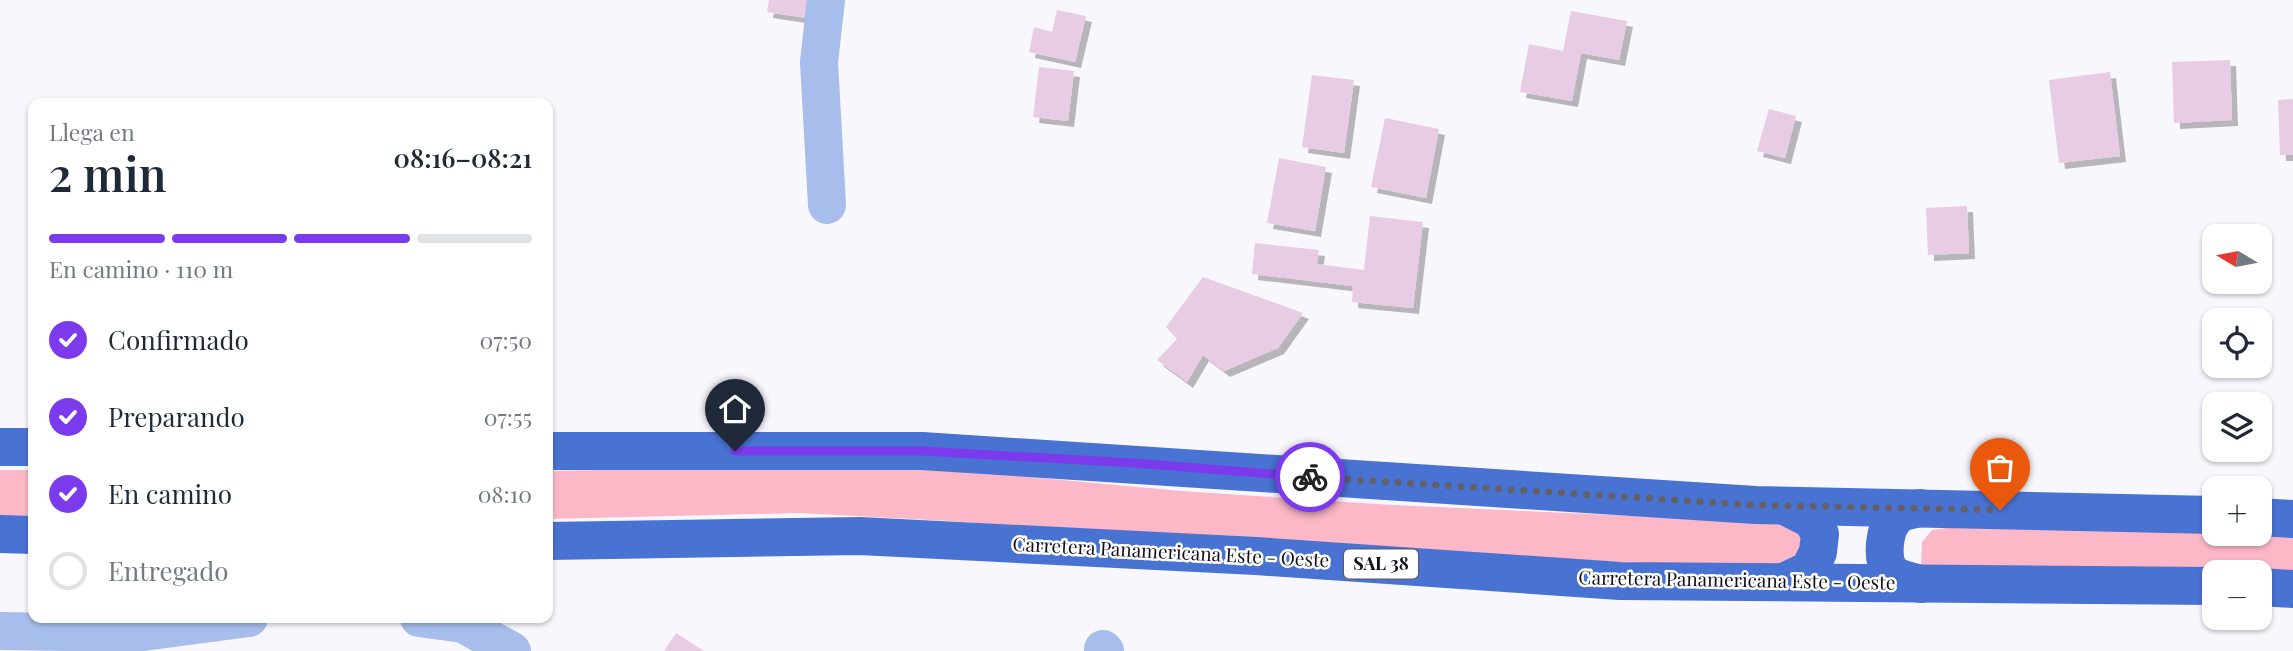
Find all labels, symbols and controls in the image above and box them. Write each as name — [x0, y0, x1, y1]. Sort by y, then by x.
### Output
text: Llega en — [49, 116, 135, 147]
text: 08:16–08:21 — [394, 140, 532, 175]
text: 2 min — [49, 142, 167, 204]
north arrow — [2202, 224, 2272, 294]
map controls — [2202, 224, 2272, 630]
text: En camino · 110 m — [49, 253, 233, 284]
button: locate — [2202, 308, 2272, 378]
icon: check — [49, 321, 87, 359]
text: Confirmado — [108, 322, 249, 357]
text: 07:50 — [479, 324, 532, 355]
pin — [705, 379, 765, 451]
icon: home — [716, 390, 754, 428]
button: layers — [2202, 392, 2272, 462]
icon: check — [49, 398, 87, 436]
text: Preparando — [108, 399, 245, 434]
text: 07:55 — [484, 401, 532, 432]
pin — [1970, 438, 2030, 510]
courier — [1275, 442, 1345, 512]
icon: bag — [1981, 449, 2019, 487]
icon: bike — [1291, 458, 1329, 496]
icon: check — [49, 475, 87, 513]
text: En camino — [108, 476, 232, 511]
button: + — [2202, 476, 2272, 546]
text: 08:10 — [478, 478, 532, 509]
street label: Carretera Panamericana Este - Oeste — [1012, 530, 1330, 572]
road number: SAL 38 — [1344, 550, 1418, 578]
text: Entregado — [108, 553, 229, 588]
button: − — [2202, 560, 2272, 630]
street label: Carretera Panamericana Este - Oeste — [1578, 563, 1896, 595]

